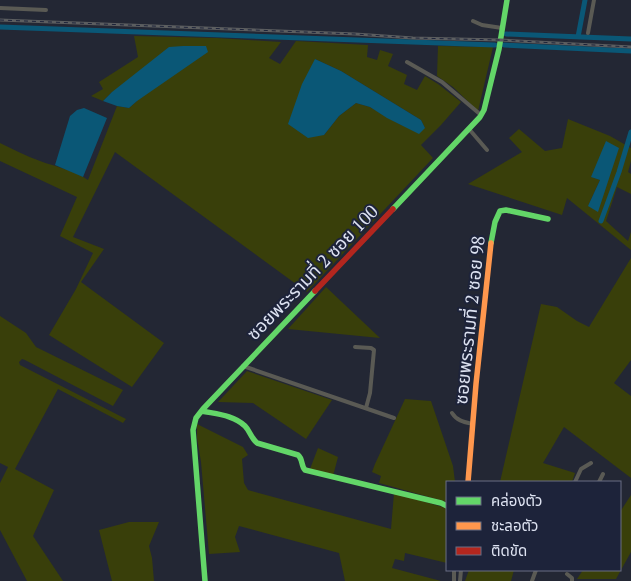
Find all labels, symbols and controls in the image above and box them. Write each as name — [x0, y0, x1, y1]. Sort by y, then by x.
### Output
street label: ซอยพระรามที่ 2 ซอย 100 — [241, 199, 383, 345]
street label: ซอยพระรามที่ 2 ซอย 98 — [448, 234, 490, 406]
legend — [446, 481, 621, 571]
text: คล่องตัว — [491, 490, 542, 510]
text: ชะลอตัว — [491, 515, 538, 535]
text: ติดขัด — [491, 540, 527, 560]

